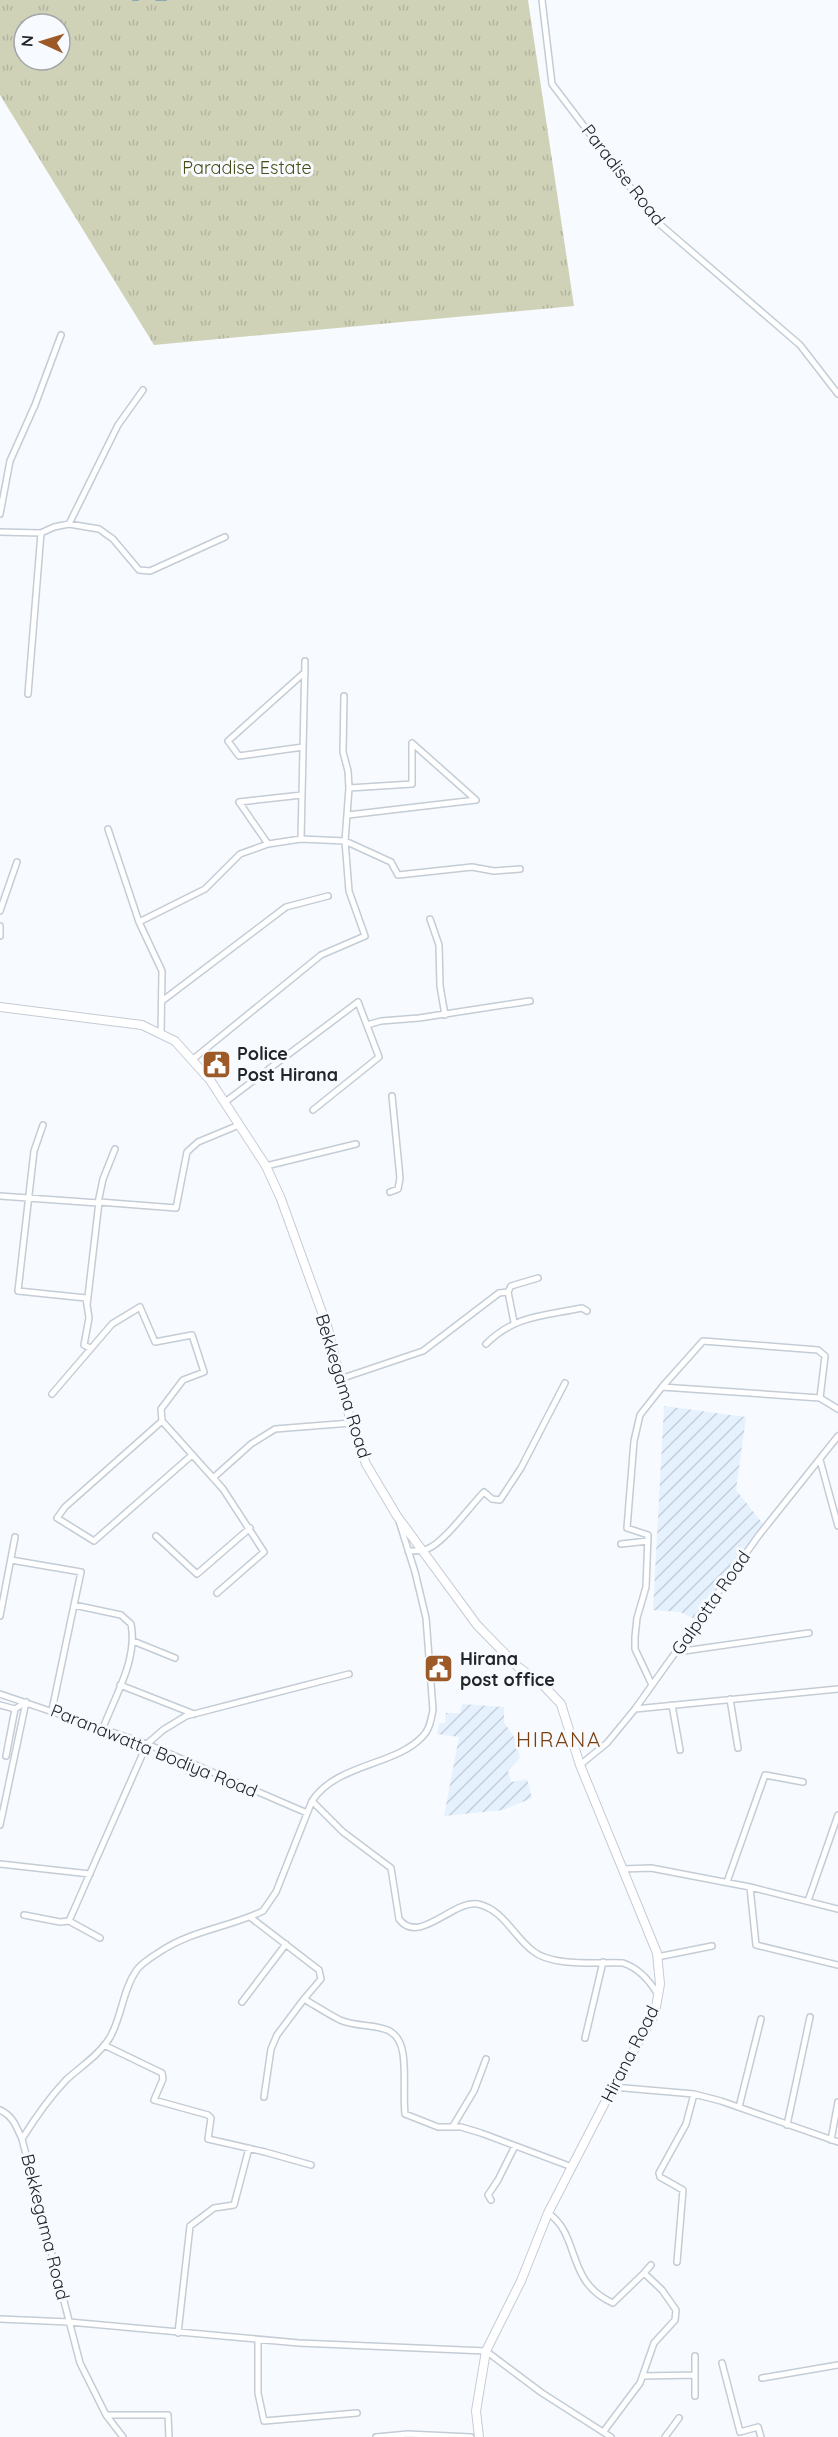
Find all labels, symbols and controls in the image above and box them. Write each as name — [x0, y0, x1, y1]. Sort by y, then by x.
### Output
north arrow — [12, 12, 72, 72]
text: N — [17, 34, 37, 48]
street label: Paradise Road — [577, 119, 670, 230]
park label: Paradise Estate — [182, 156, 312, 179]
place label: Police Post Hirana — [237, 1042, 338, 1086]
public building icon: Police Post Hirana — [200, 1048, 232, 1080]
street label: Bekkegama Road — [311, 1311, 376, 1461]
street label: Galpotta Road — [666, 1546, 755, 1659]
place label: Hirana post office — [460, 1647, 555, 1691]
public building icon: Hirana post office — [423, 1653, 455, 1685]
street label: Paranawatta Bodiya Road — [47, 1698, 261, 1803]
district label: HIRANA — [516, 1726, 602, 1752]
street label: Hirana Road — [595, 2002, 664, 2106]
street label: Bekkegama Road — [16, 2151, 75, 2302]

